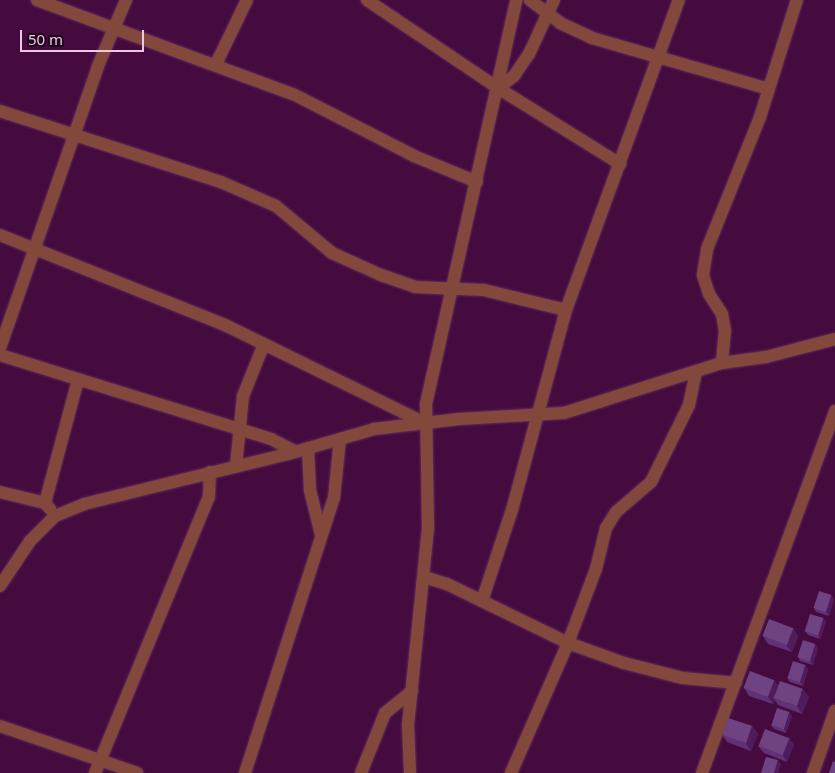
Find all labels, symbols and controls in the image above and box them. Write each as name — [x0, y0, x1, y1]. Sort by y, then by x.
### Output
scale bar — [22, 20, 146, 52]
text: 50 m — [28, 29, 63, 49]

